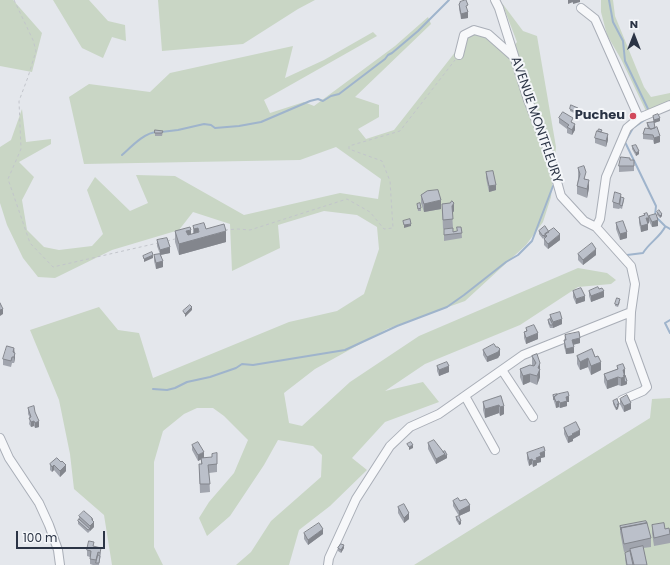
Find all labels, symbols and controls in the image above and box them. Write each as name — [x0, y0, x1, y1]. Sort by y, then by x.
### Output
north arrow — [614, 16, 654, 56]
text: N — [630, 16, 638, 32]
street label: AVENUE MONTFLEURY — [507, 55, 565, 185]
place label: Pucheu — [575, 108, 625, 124]
marker: Pucheu — [628, 111, 638, 121]
scale bar — [18, 523, 107, 549]
text: 100 m — [23, 529, 57, 546]

